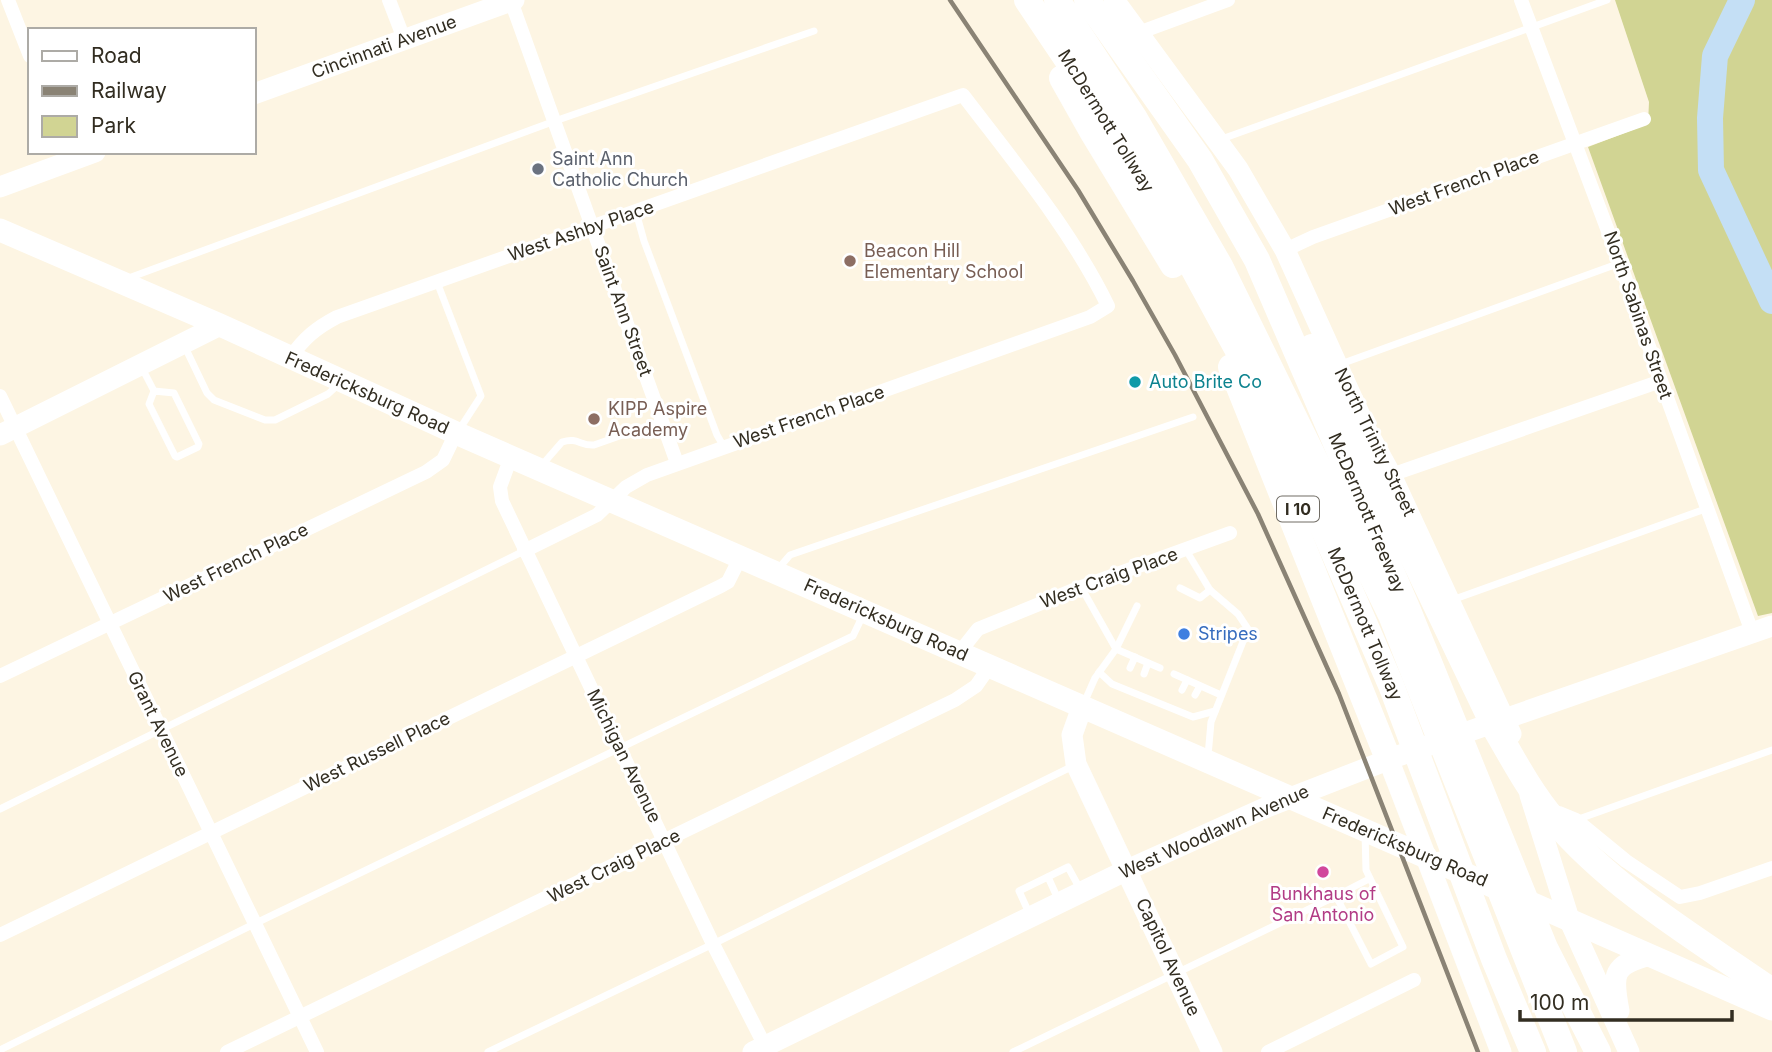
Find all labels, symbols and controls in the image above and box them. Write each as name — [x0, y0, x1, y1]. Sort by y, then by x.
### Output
street label: Cincinnati Avenue — [308, 11, 459, 83]
legend — [28, 28, 256, 154]
text: Road — [91, 43, 142, 68]
street label: McDermott Tollway — [1054, 45, 1159, 196]
text: Railway — [91, 78, 167, 103]
text: Park — [91, 113, 136, 138]
street label: West French Place — [1386, 146, 1542, 219]
place label: Saint Ann Catholic Church — [552, 148, 689, 190]
marker: Saint Ann Catholic Church — [530, 161, 546, 177]
street label: West Ashby Place — [505, 196, 657, 265]
street label: North Sabinas Street — [1600, 228, 1677, 402]
place label: Beacon Hill Elementary School — [864, 240, 1023, 282]
street label: Saint Ann Street — [590, 243, 657, 379]
marker: Beacon Hill Elementary School — [842, 253, 858, 269]
street label: Fredericksburg Road — [282, 347, 452, 438]
street label: North Trinity Street — [1330, 364, 1420, 519]
place label: Auto Brite Co — [1149, 371, 1262, 392]
marker: Auto Brite Co — [1127, 374, 1143, 390]
street label: West French Place — [731, 381, 887, 452]
place label: KIPP Aspire Academy — [608, 398, 707, 440]
marker: KIPP Aspire Academy — [586, 411, 602, 427]
street label: McDermott Freeway — [1324, 430, 1411, 596]
road number: I 10 — [1277, 496, 1319, 522]
street label: West French Place — [160, 518, 311, 607]
street label: West Craig Place — [1037, 543, 1181, 612]
street label: McDermott Tollway — [1324, 544, 1407, 704]
street label: Fredericksburg Road — [801, 574, 971, 665]
place label: Stripes — [1198, 623, 1258, 644]
marker: Stripes — [1176, 626, 1192, 642]
street label: Grant Avenue — [124, 667, 193, 780]
street label: Michigan Avenue — [583, 686, 666, 826]
street label: West Russell Place — [300, 707, 453, 796]
street label: West Woodlawn Avenue — [1116, 780, 1312, 883]
street label: Fredericksburg Road — [1319, 802, 1491, 891]
street label: West Craig Place — [544, 824, 684, 907]
marker: Bunkhaus of San Antonio — [1315, 864, 1331, 880]
place label: Bunkhaus of San Antonio — [1270, 883, 1377, 925]
street label: Capitol Avenue — [1132, 894, 1205, 1019]
scale bar — [1520, 978, 1732, 1022]
text: 100 m — [1530, 990, 1589, 1015]

